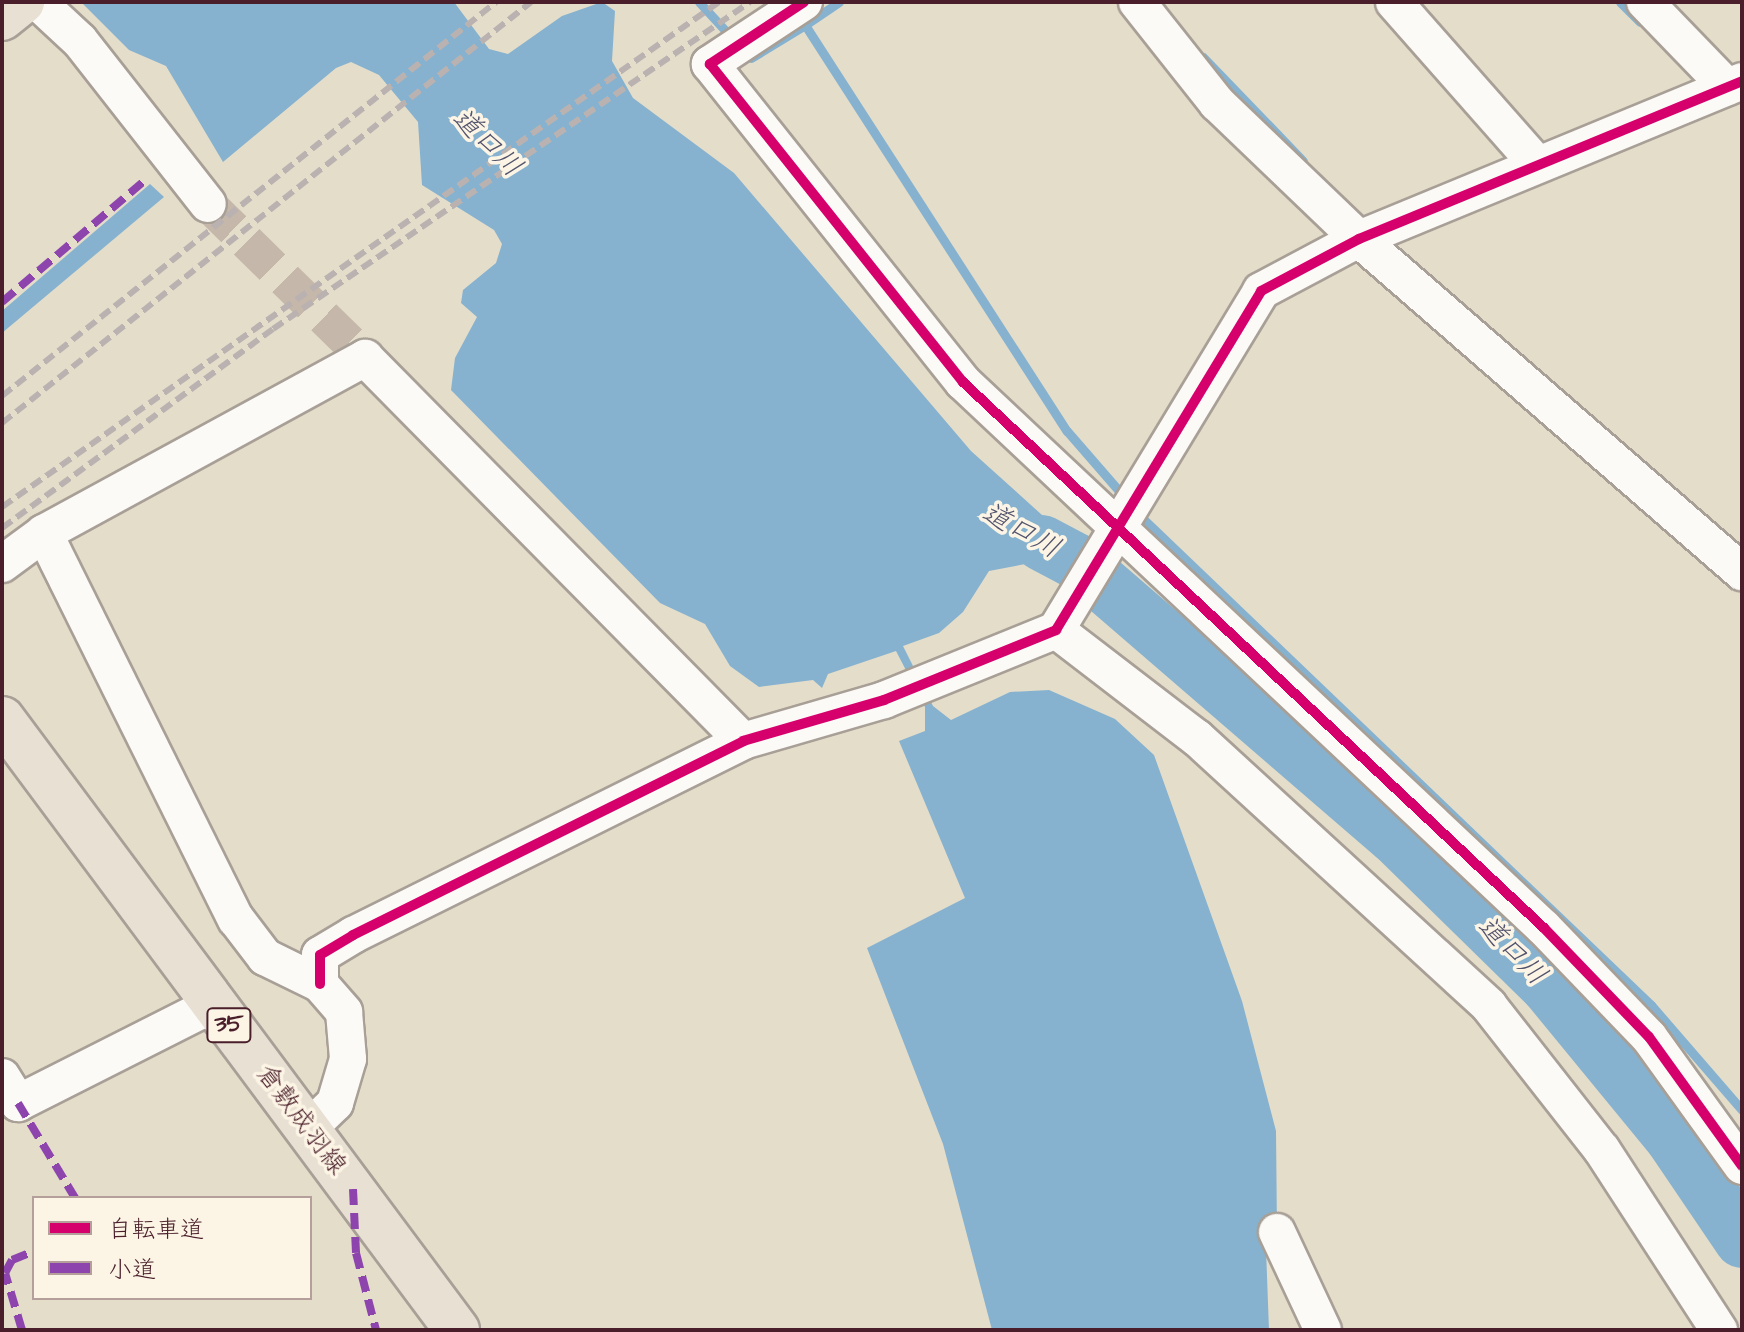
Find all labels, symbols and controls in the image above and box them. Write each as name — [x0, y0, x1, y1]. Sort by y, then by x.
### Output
water label: 道口川 — [445, 102, 529, 184]
water label: 道口川 — [976, 496, 1066, 566]
water label: 道口川 — [1470, 909, 1554, 993]
road number: 35 — [205, 1005, 253, 1045]
street label: 倉敷成羽線 — [249, 1059, 353, 1181]
legend — [32, 1196, 312, 1300]
text: 自転車道 — [108, 1213, 204, 1247]
text: 小道 — [108, 1253, 156, 1287]

